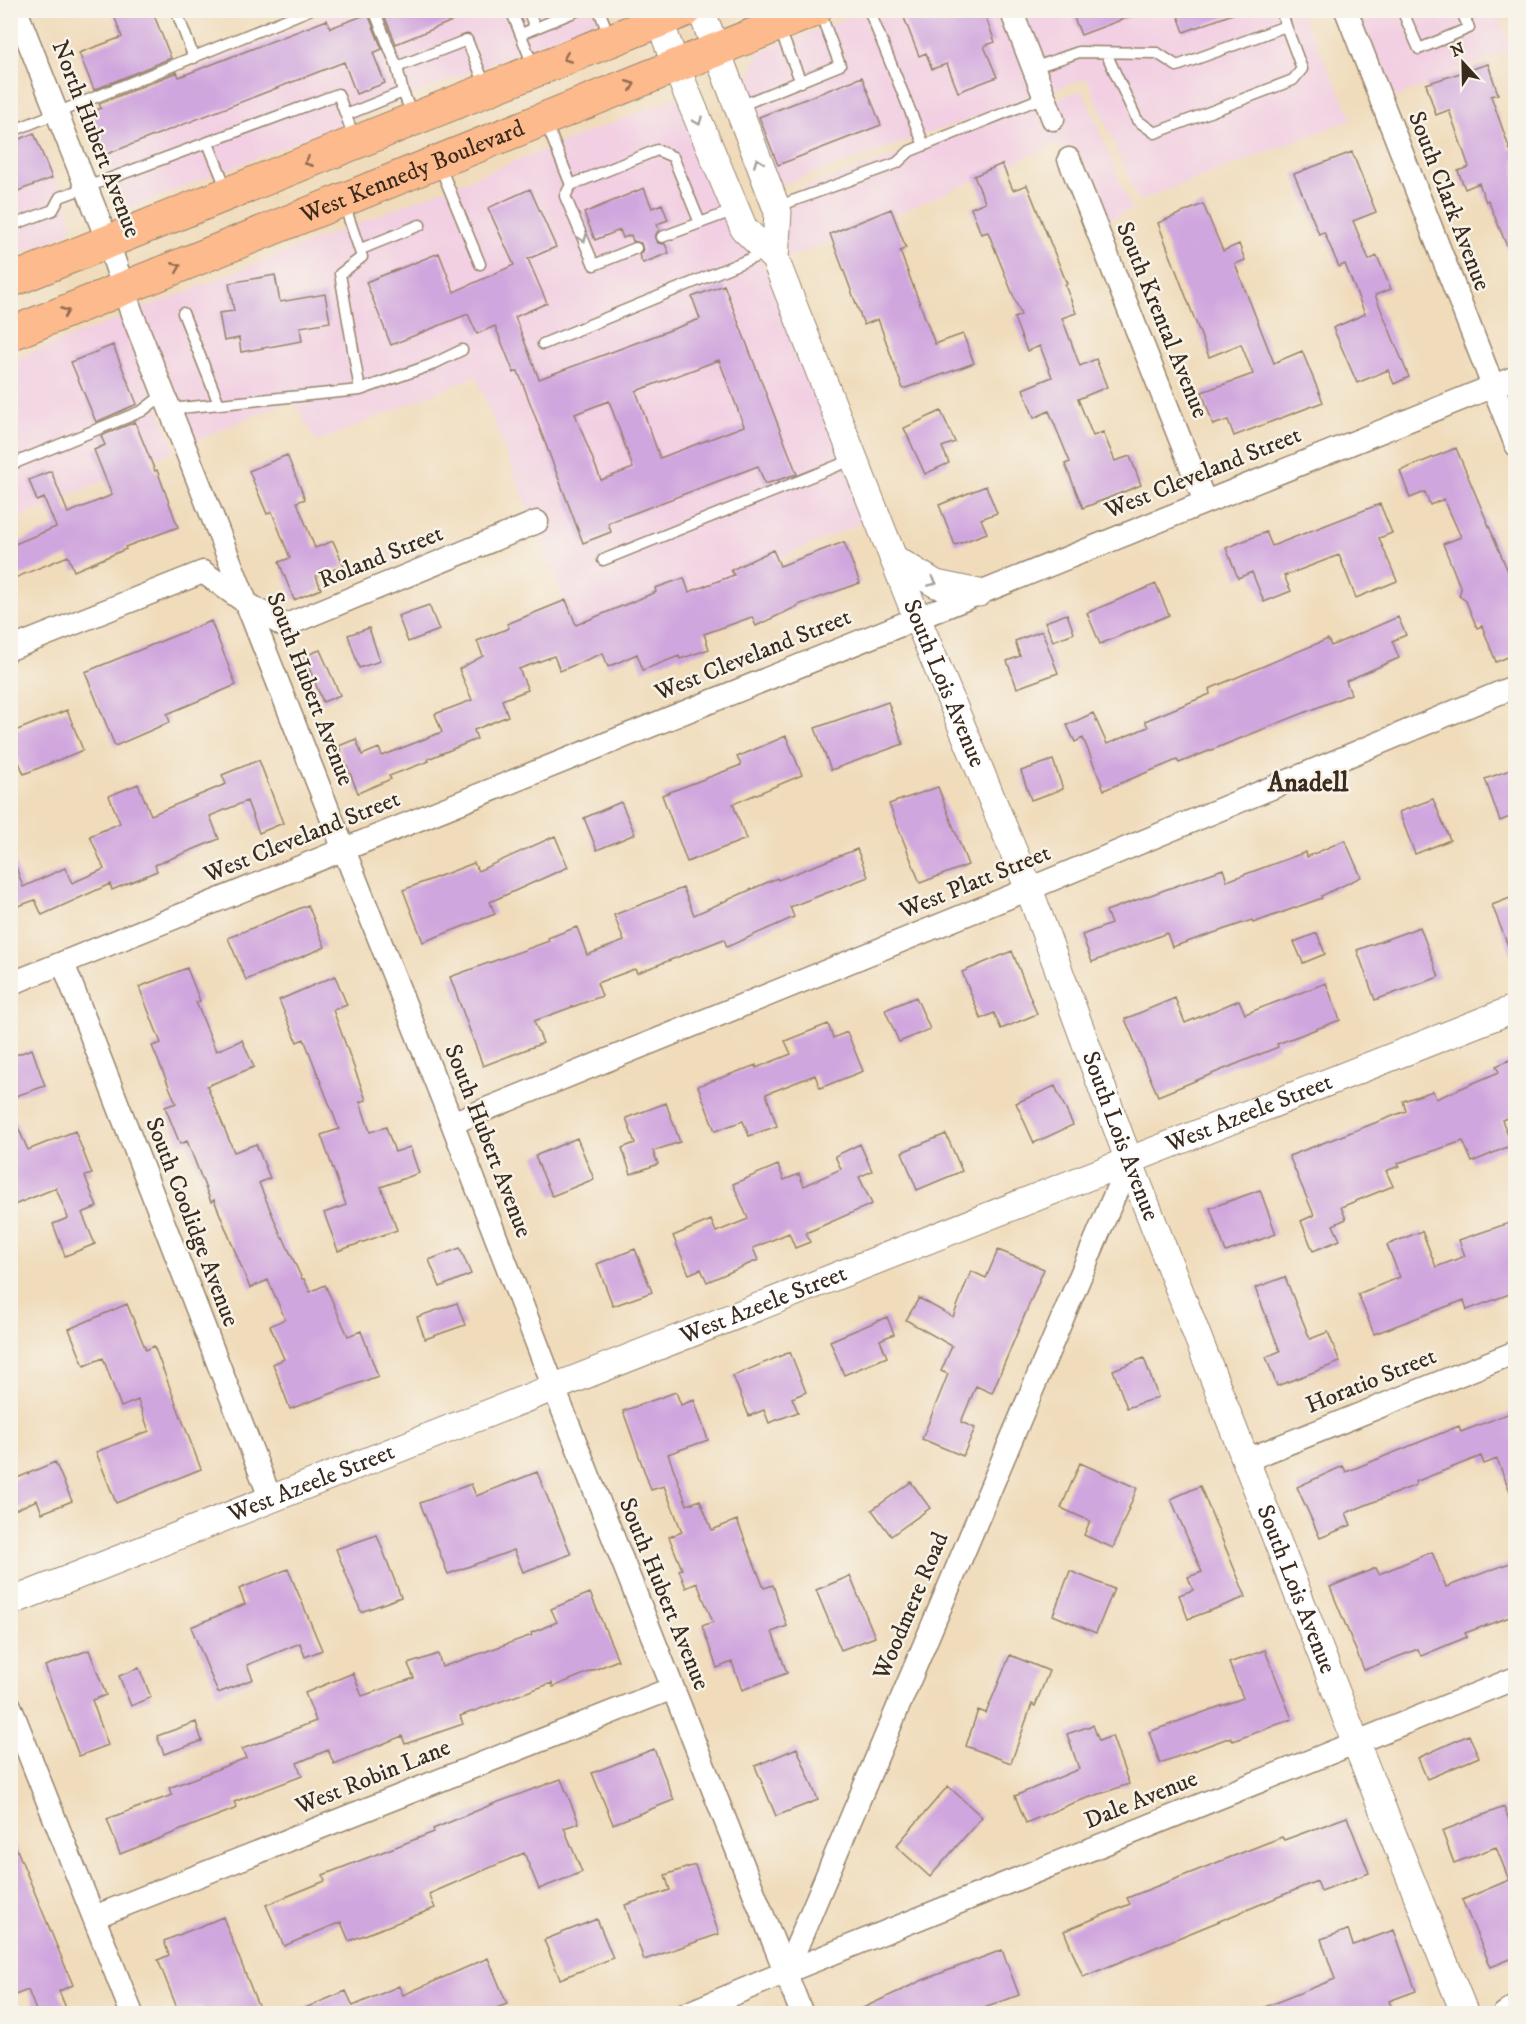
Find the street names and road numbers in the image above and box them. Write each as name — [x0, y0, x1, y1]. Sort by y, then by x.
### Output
street label: North Hubert Avenue — [45, 36, 147, 242]
street label: South Clark Avenue — [1401, 107, 1497, 295]
street label: West Kennedy Boulevard — [295, 113, 529, 231]
street label: South Krental Avenue — [1109, 218, 1215, 422]
street label: West Cleveland Street — [1100, 420, 1306, 526]
street label: Roland Street — [315, 518, 448, 595]
street label: South Hubert Avenue — [259, 588, 361, 790]
street label: South Lois Avenue — [896, 595, 992, 772]
street label: West Cleveland Street — [650, 602, 856, 708]
street label: West Cleveland Street — [199, 784, 405, 890]
street label: West Platt Street — [894, 838, 1055, 926]
street label: South Hubert Avenue — [437, 1040, 539, 1242]
street label: South Lois Avenue — [1075, 1047, 1166, 1225]
street label: West Azeele Street — [1161, 1067, 1337, 1160]
street label: South Coolidge Avenue — [138, 1113, 246, 1331]
street label: West Azeele Street — [675, 1258, 851, 1351]
street label: Horatio Street — [1301, 1341, 1441, 1421]
street label: West Azeele Street — [223, 1437, 399, 1530]
street label: South Hubert Avenue — [612, 1493, 716, 1695]
street label: South Lois Avenue — [1250, 1500, 1343, 1678]
street label: Woodmere Road — [866, 1528, 956, 1685]
street label: West Robin Lane — [290, 1732, 455, 1822]
street label: Dale Avenue — [1080, 1764, 1202, 1836]

